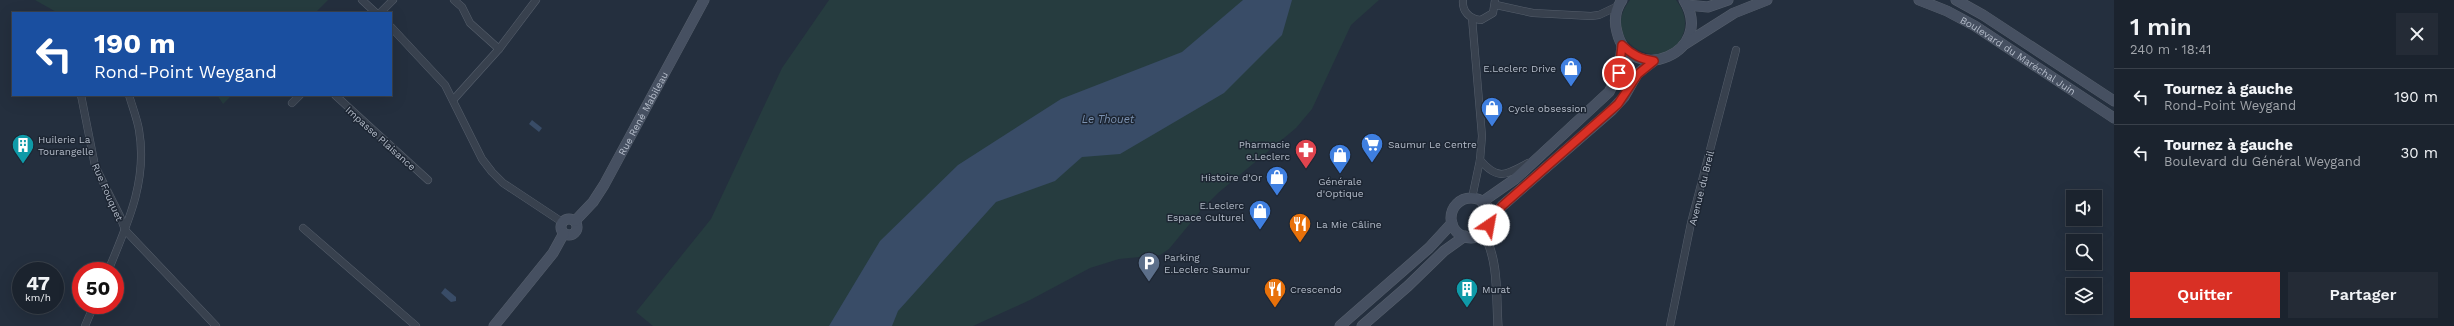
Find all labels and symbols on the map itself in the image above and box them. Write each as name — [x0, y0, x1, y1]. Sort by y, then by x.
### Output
street label: Boulevard du Maréchal Juin — [1958, 14, 2078, 97]
shop icon: E.Leclerc Drive — [1558, 55, 1584, 88]
pin — [1602, 56, 1636, 90]
place label: E.Leclerc Drive — [1483, 63, 1556, 74]
street label: Rue René Mabileau — [616, 70, 670, 157]
shop icon: Cycle obsession — [1479, 95, 1505, 128]
place label: Cycle obsession — [1508, 103, 1587, 114]
street label: Impasse Plaisance — [344, 104, 418, 173]
water label: Le Thouet — [1082, 113, 1135, 126]
supermarket icon: Saumur Le Centre — [1359, 131, 1385, 164]
building icon: Huilerie La Tourangelle — [10, 132, 36, 165]
place label: Huilerie La Tourangelle — [38, 134, 94, 157]
pharmacy icon: Pharmacie e.Leclerc — [1293, 137, 1319, 170]
place label: Pharmacie e.Leclerc — [1239, 139, 1290, 162]
place label: Saumur Le Centre — [1388, 139, 1477, 150]
shop icon: Générale d'Optique — [1327, 142, 1353, 175]
street label: Avenue du Breil — [1687, 150, 1716, 227]
street label: Rue Fouquet — [90, 162, 125, 223]
shop icon: Histoire d'Or — [1264, 164, 1290, 197]
place label: Histoire d'Or — [1201, 172, 1262, 183]
place label: Générale d'Optique — [1316, 176, 1364, 199]
shop icon: E.Leclerc Espace Culturel — [1247, 198, 1273, 231]
place label: E.Leclerc Espace Culturel — [1167, 200, 1244, 223]
position arrow — [1468, 204, 1510, 246]
restaurant icon: La Mie Câline — [1287, 211, 1313, 244]
place label: La Mie Câline — [1316, 219, 1382, 230]
parking icon: Parking E.Leclerc Saumur — [1136, 250, 1162, 283]
place label: Parking E.Leclerc Saumur — [1164, 252, 1250, 275]
speed limit sign: 50 — [72, 262, 124, 314]
restaurant icon: Crescendo — [1262, 276, 1288, 309]
building icon: Murat — [1454, 276, 1480, 309]
place label: Crescendo — [1290, 284, 1342, 295]
place label: Murat — [1482, 284, 1511, 295]

